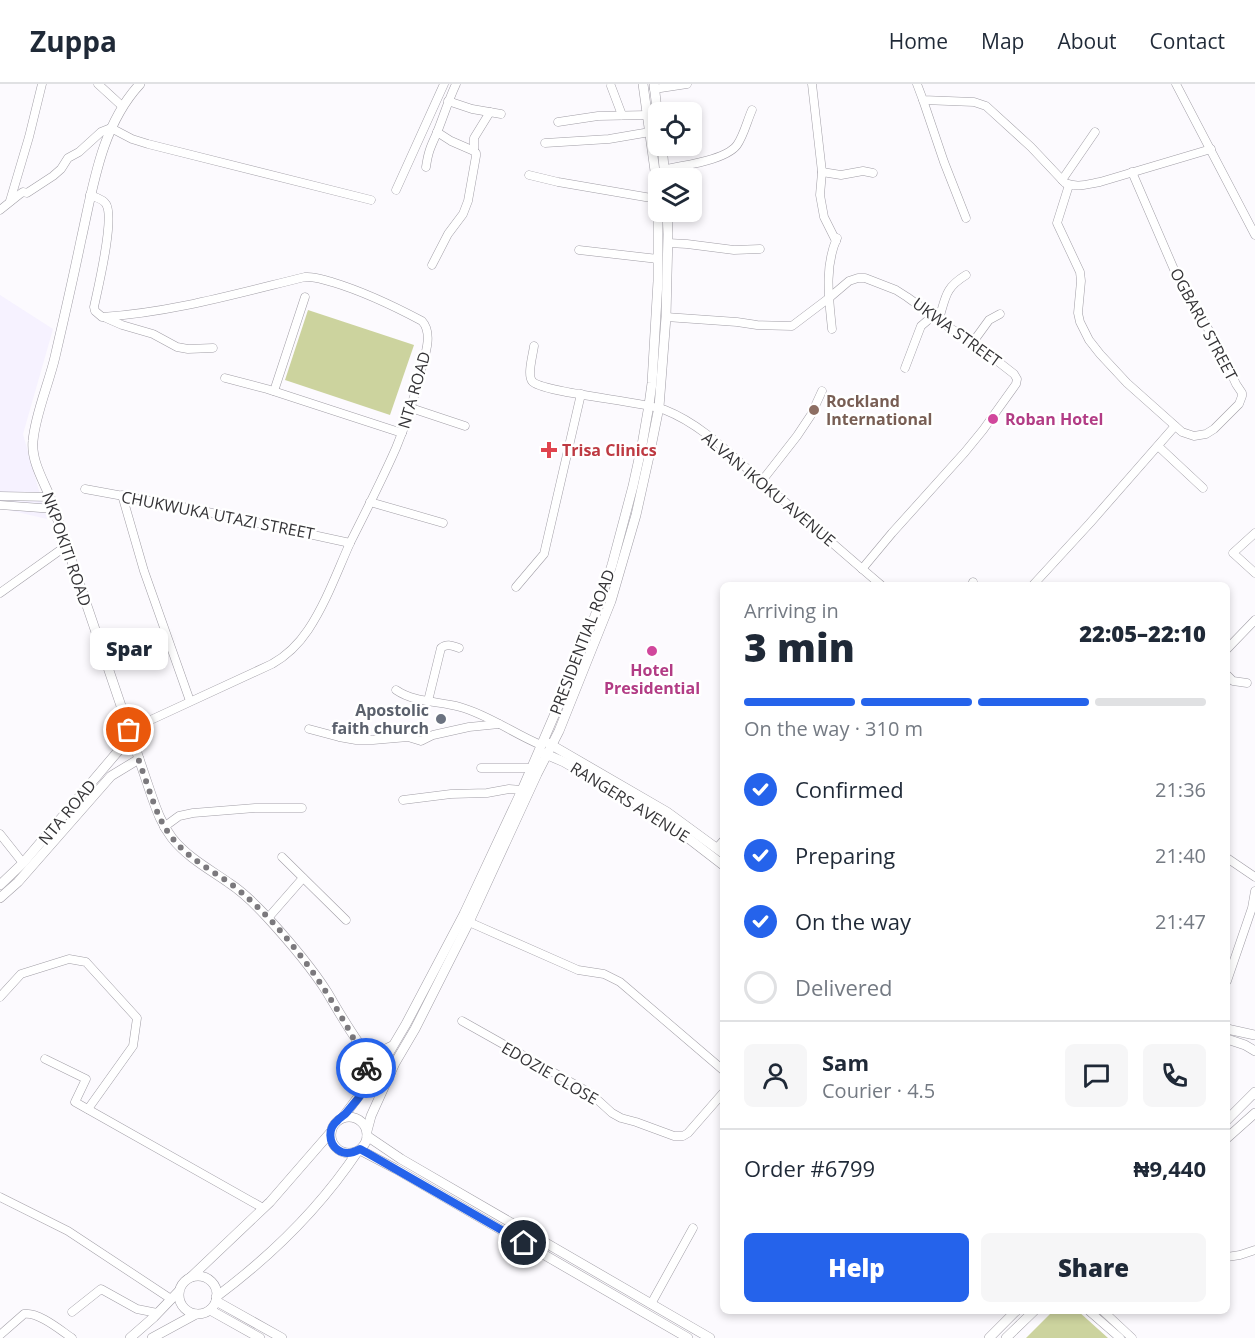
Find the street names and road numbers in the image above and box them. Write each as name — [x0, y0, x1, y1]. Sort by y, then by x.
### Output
street label: OGBARU STREET — [1165, 264, 1243, 384]
street label: UKWA STREET — [908, 292, 1006, 372]
street label: NTA ROAD — [393, 349, 435, 431]
street label: ALVAN IKOKU AVENUE — [698, 427, 840, 551]
street label: CHUKWUKA UTAZI STREET — [120, 485, 317, 545]
street label: NKPOKITI ROAD — [37, 489, 97, 609]
street label: PRESIDENTIAL ROAD — [544, 566, 620, 718]
street label: RANGERS AVENUE — [566, 757, 694, 847]
street label: NTA ROAD — [33, 775, 101, 849]
street label: EDOZIE CLOSE — [498, 1036, 602, 1110]

